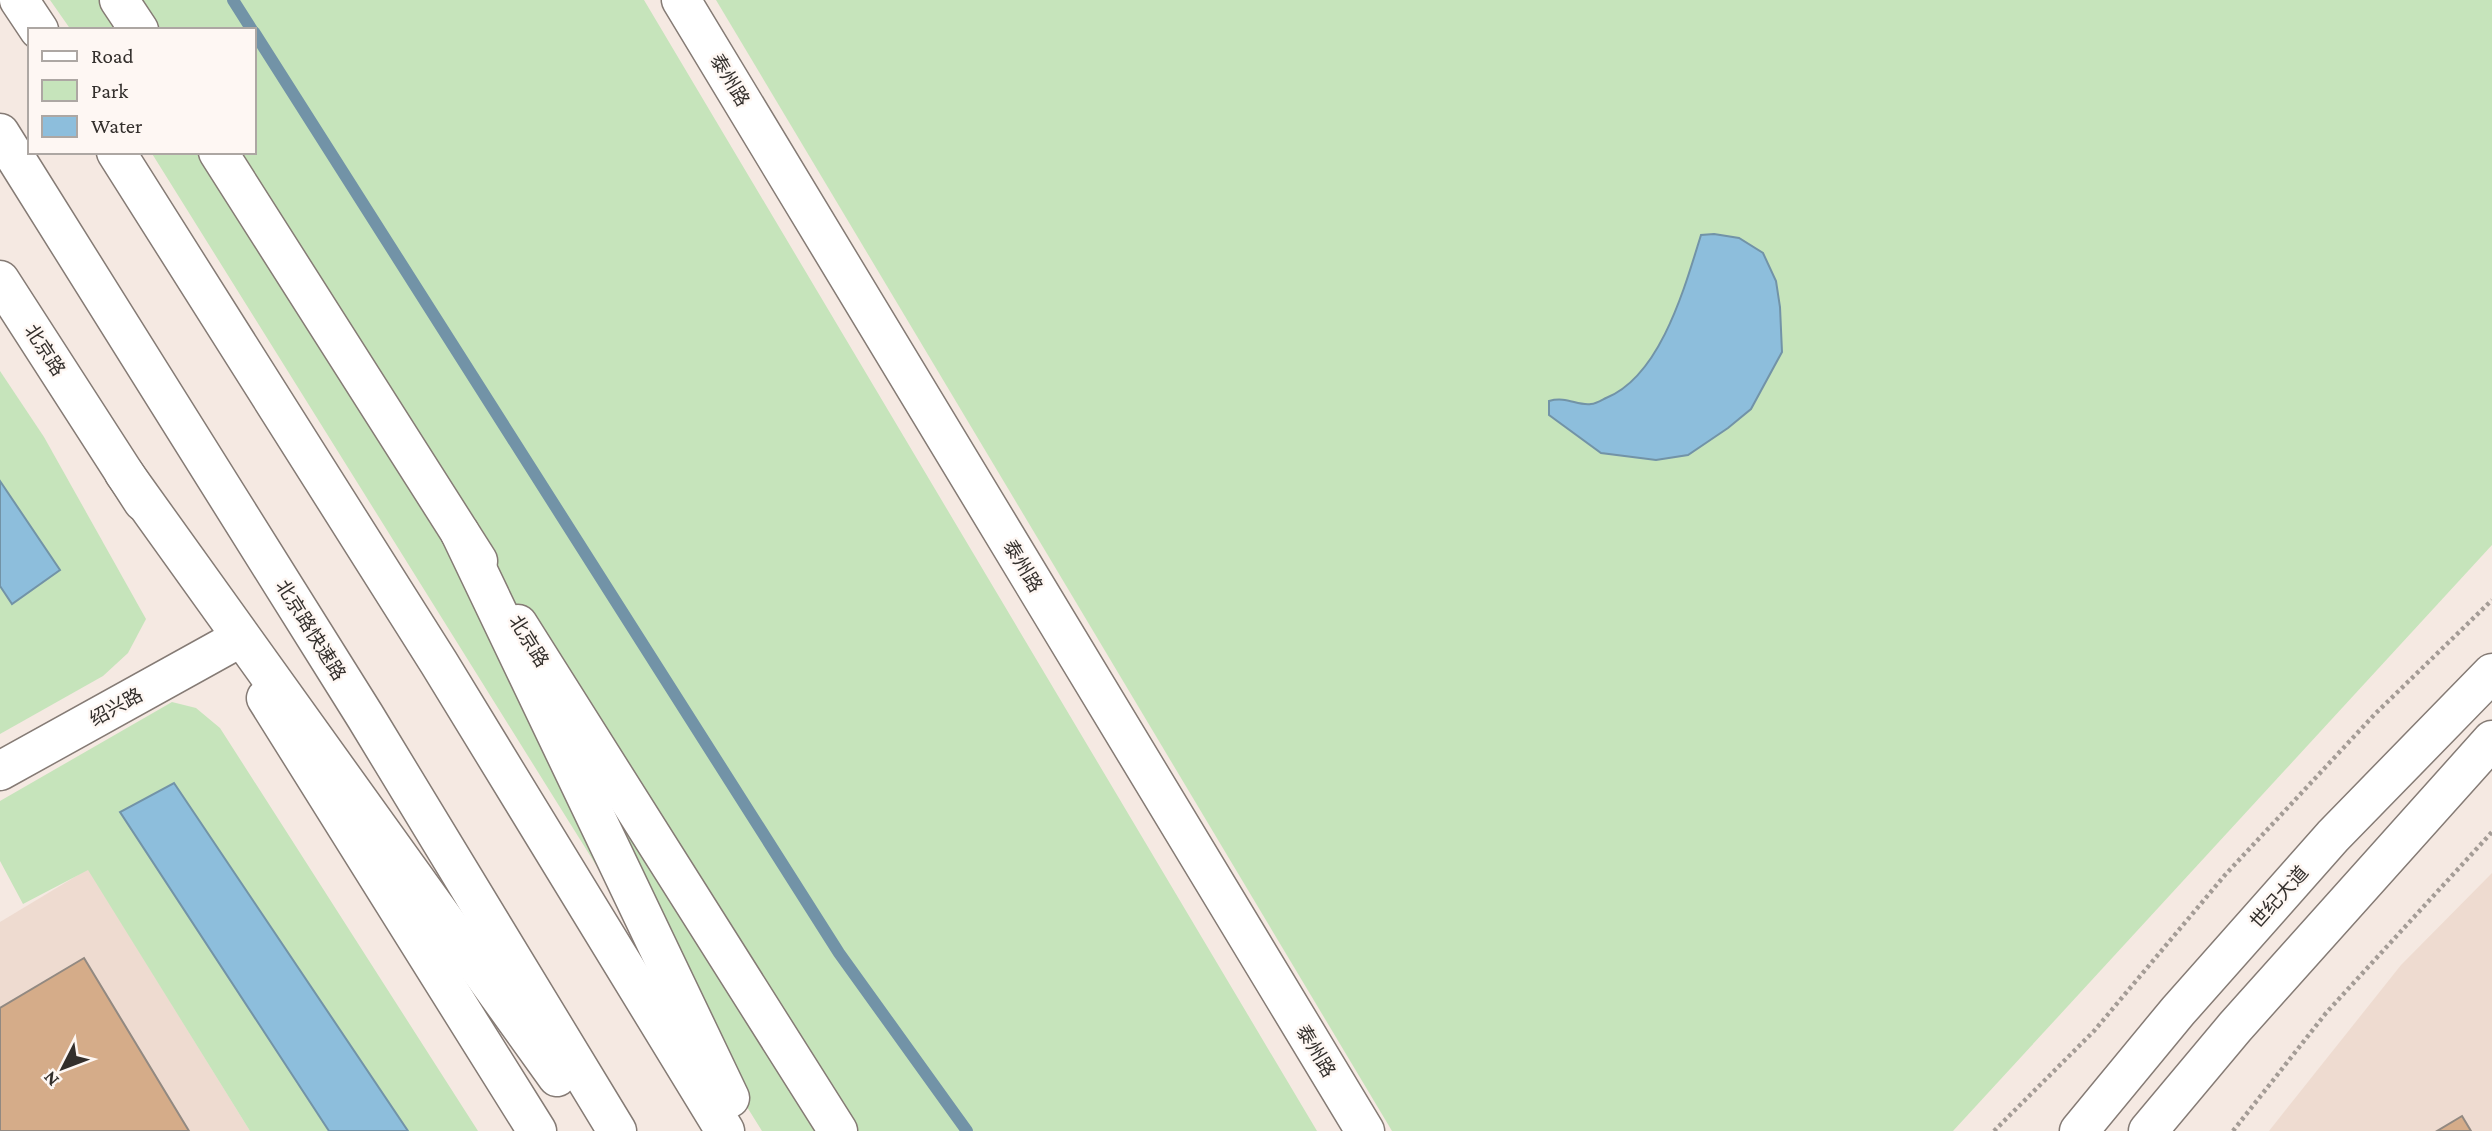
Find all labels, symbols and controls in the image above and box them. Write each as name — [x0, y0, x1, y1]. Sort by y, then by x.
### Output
legend — [28, 28, 256, 154]
text: Road — [91, 44, 134, 68]
street label: 泰州路 — [706, 50, 754, 110]
text: Park — [91, 79, 128, 103]
text: Water — [91, 114, 143, 138]
street label: 北京路 — [21, 320, 69, 380]
street label: 泰州路 — [999, 536, 1047, 596]
street label: 北京路快速路 — [272, 576, 350, 684]
street label: 北京路 — [505, 611, 553, 671]
street label: 绍兴路 — [86, 684, 146, 730]
street label: 世纪大道 — [2246, 862, 2312, 932]
street label: 泰州路 — [1292, 1021, 1340, 1081]
north arrow — [28, 1033, 98, 1103]
text: N — [39, 1067, 63, 1091]

